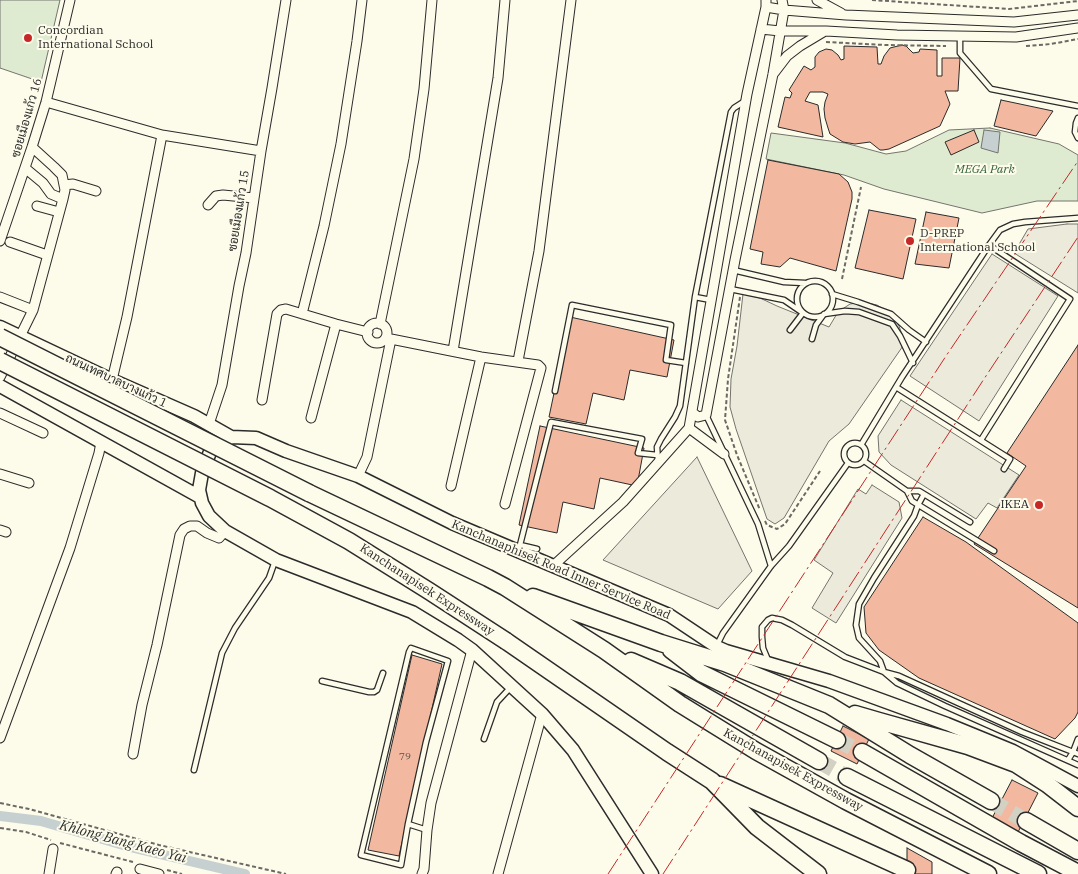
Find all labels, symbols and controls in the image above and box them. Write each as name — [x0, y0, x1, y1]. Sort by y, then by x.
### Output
place label: Concordian International School — [38, 24, 153, 52]
marker: Concordian International School — [22, 32, 34, 44]
street label: ซอยเมืองแก้ว 16 — [9, 77, 45, 159]
park label: MEGA Park — [955, 163, 1015, 177]
street label: ซอยเมืองแก้ว 15 — [225, 169, 253, 253]
place label: D-PREP International School — [920, 227, 1035, 255]
marker: D-PREP International School — [904, 235, 916, 247]
street label: ถนนเทศบาลบางแก้ว 1 — [63, 351, 169, 411]
place label: IKEA — [1000, 498, 1029, 512]
marker: IKEA — [1033, 499, 1045, 511]
street label: Kanchanaphisek Road Inner Service Road — [449, 517, 673, 623]
street label: Kanchanapisek Expressway — [357, 541, 497, 639]
street label: Kanchanapisek Expressway — [721, 726, 865, 814]
house number: 79 — [399, 751, 411, 763]
water label: Khlong Bang Kaeo Yai — [58, 817, 188, 867]

